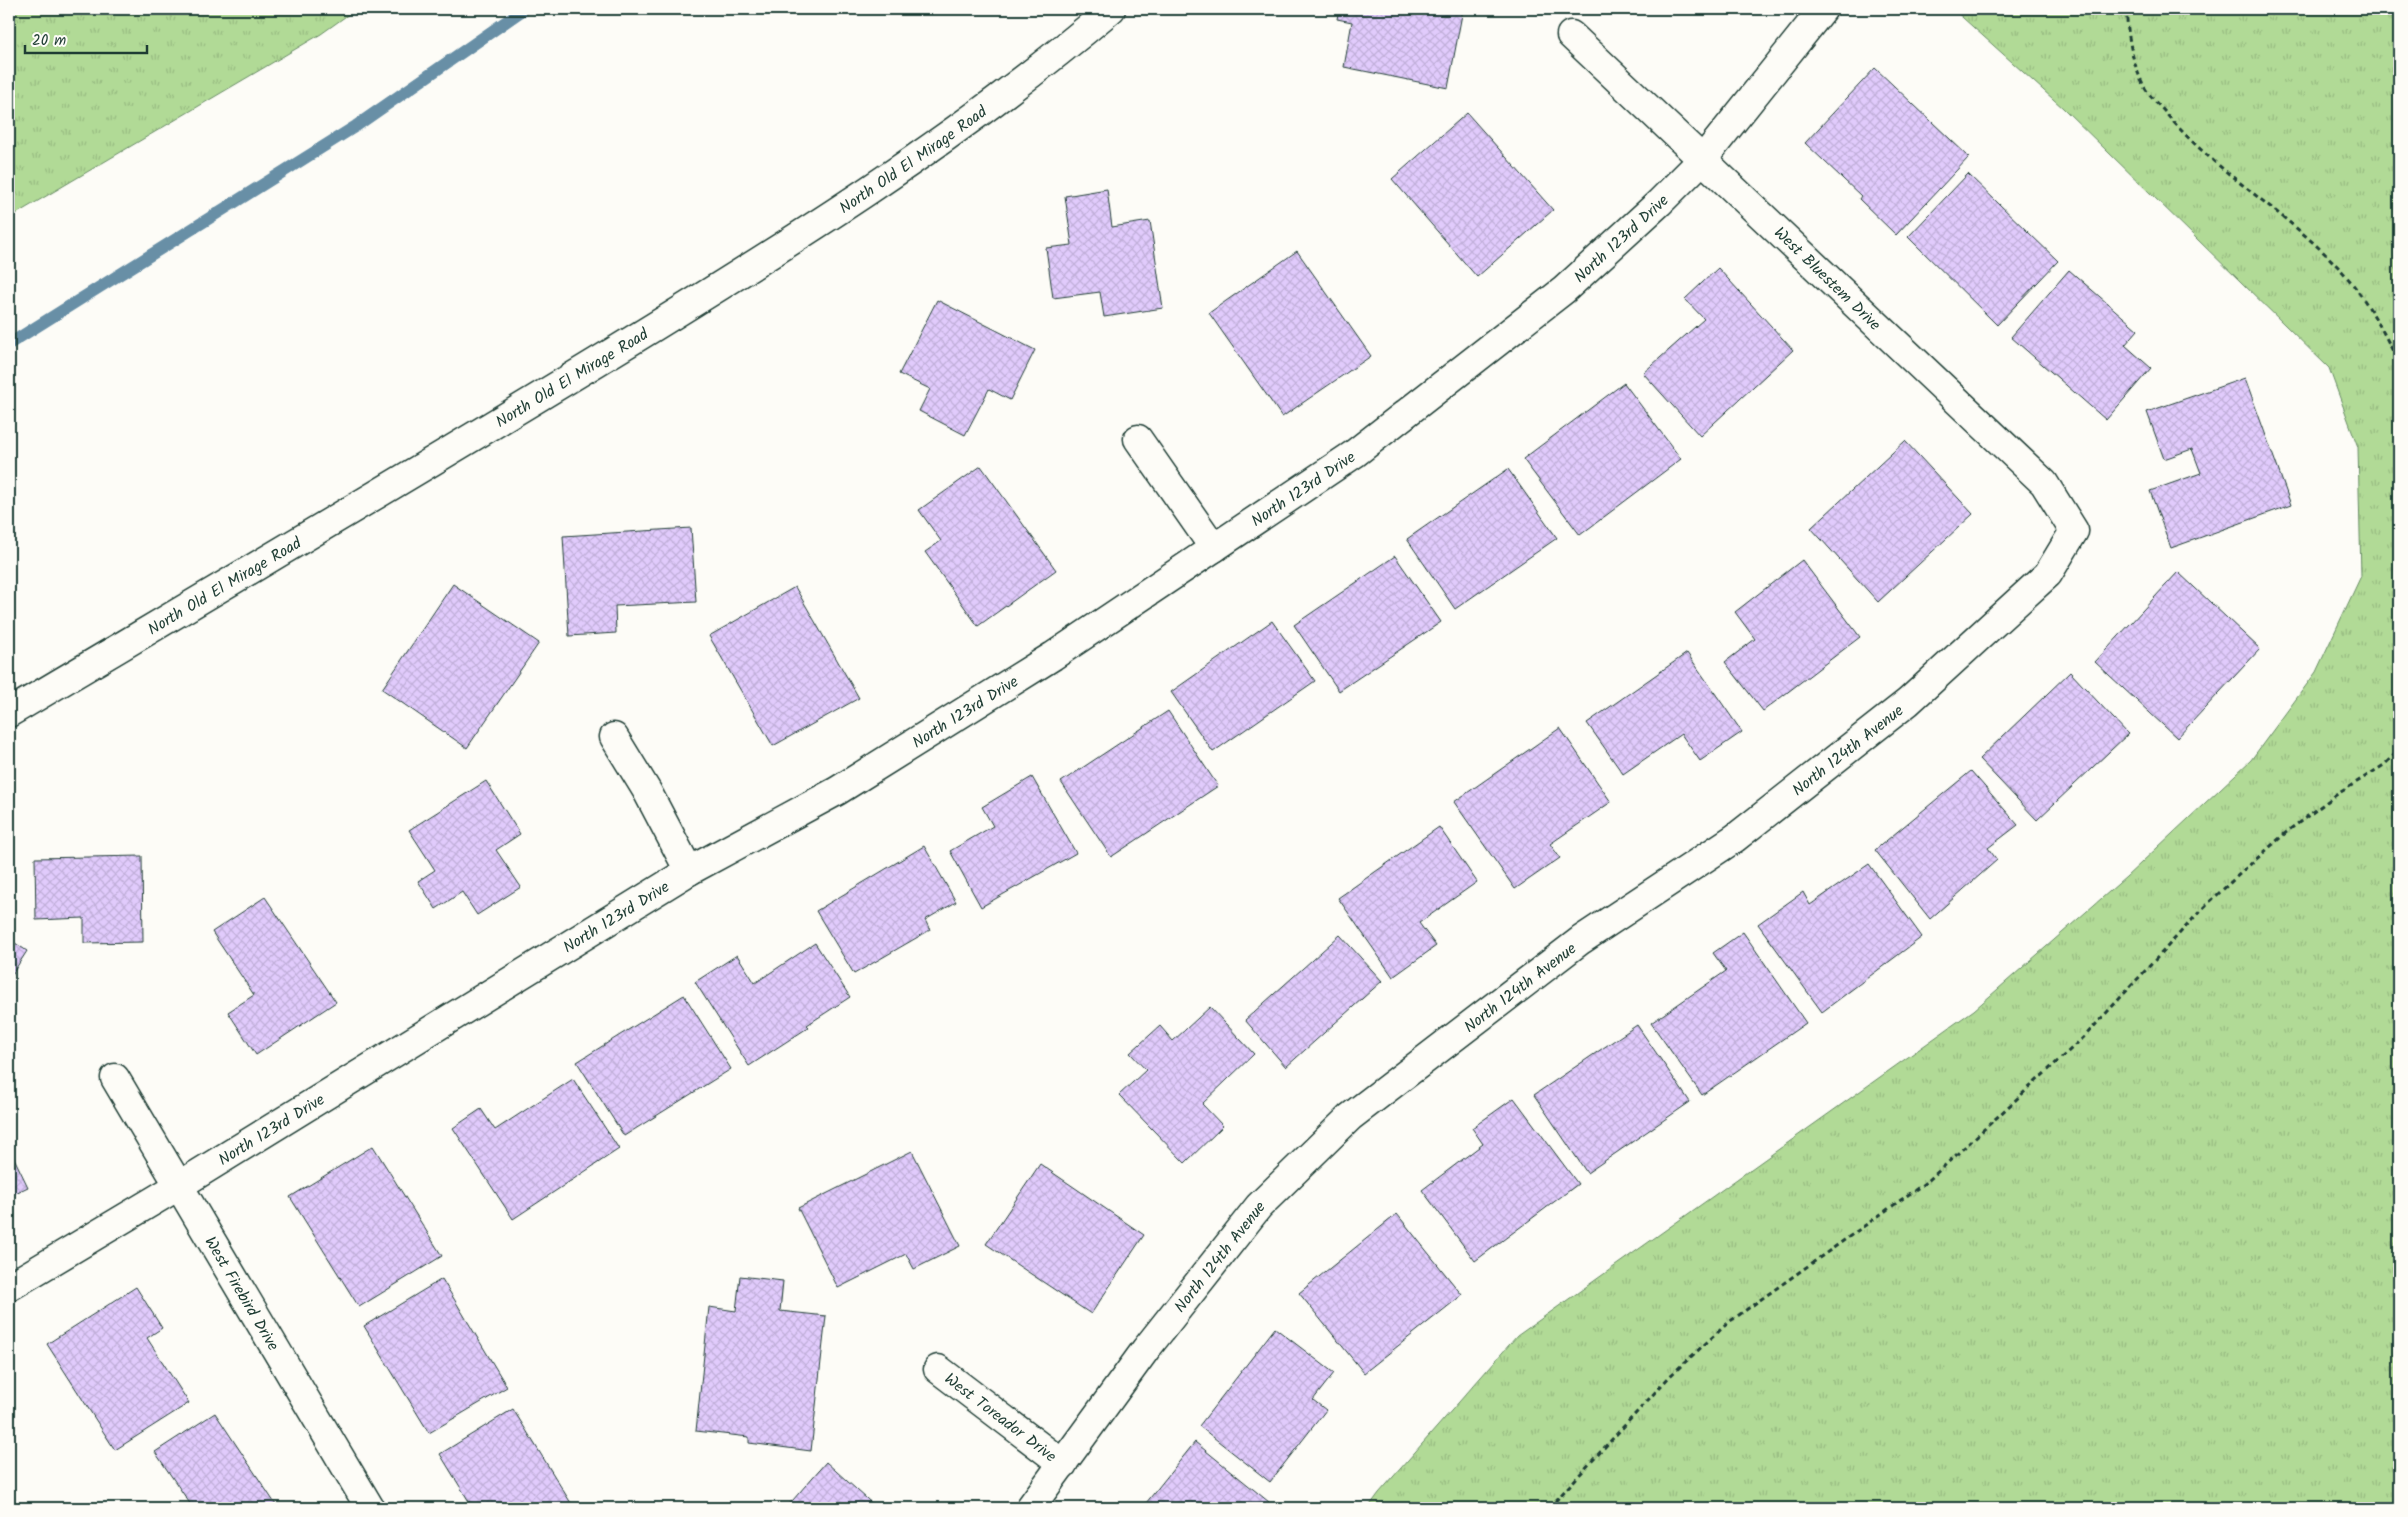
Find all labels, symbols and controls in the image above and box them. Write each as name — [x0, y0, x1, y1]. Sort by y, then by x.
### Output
scale bar — [25, 22, 148, 54]
text: 20 m — [32, 29, 66, 53]
street label: North Old El Mirage Road — [834, 100, 993, 221]
street label: North 123rd Drive — [1569, 189, 1675, 289]
street label: West Bluestem Drive — [1768, 221, 1886, 337]
street label: North Old El Mirage Road — [491, 322, 654, 435]
street label: North 123rd Drive — [1246, 445, 1361, 534]
street label: North Old El Mirage Road — [143, 531, 307, 642]
street label: North 123rd Drive — [907, 670, 1023, 755]
street label: North 124th Avenue — [1787, 699, 1909, 803]
street label: North 123rd Drive — [558, 875, 675, 960]
street label: North 124th Avenue — [1459, 937, 1582, 1040]
street label: North 123rd Drive — [214, 1088, 330, 1173]
street label: North 124th Avenue — [1168, 1195, 1272, 1318]
street label: West Firebird Drive — [198, 1232, 285, 1356]
street label: West Toreador Drive — [939, 1367, 1061, 1469]

